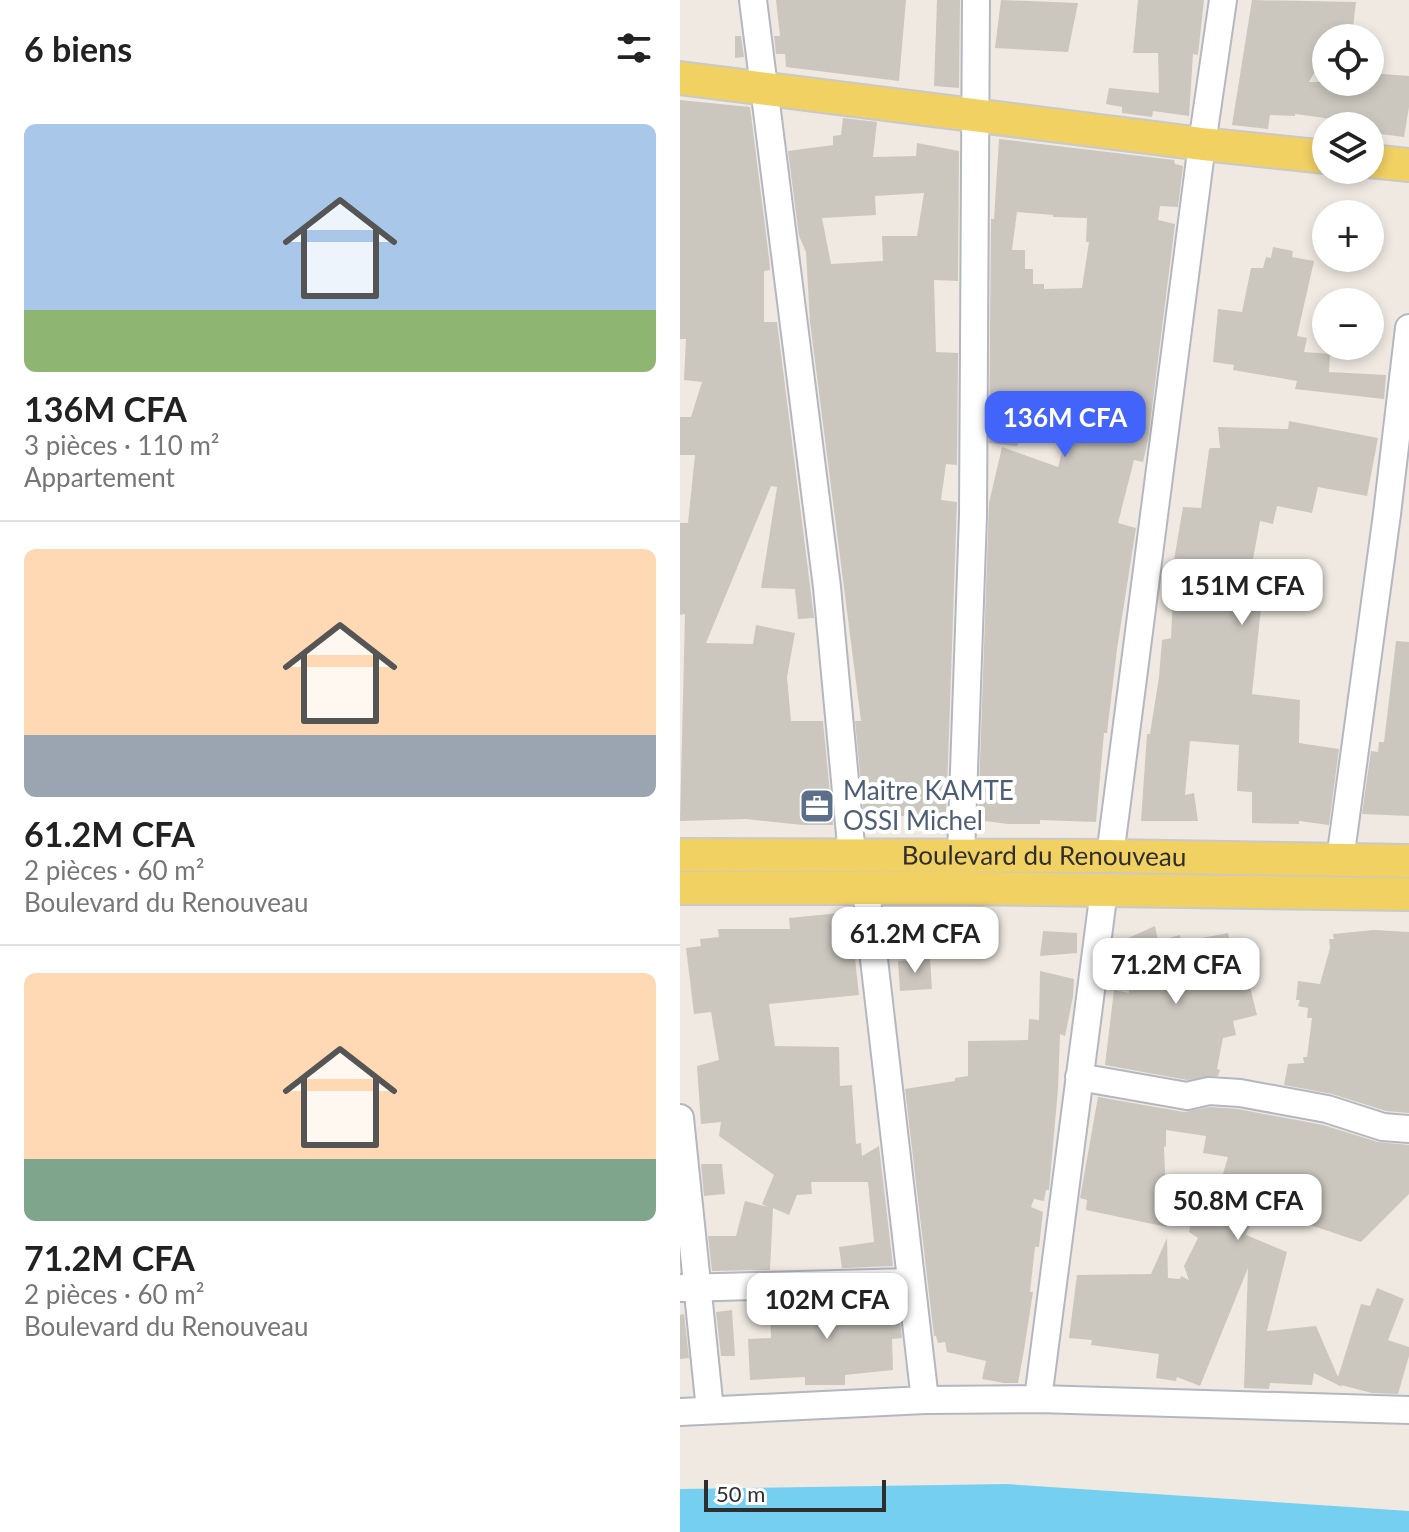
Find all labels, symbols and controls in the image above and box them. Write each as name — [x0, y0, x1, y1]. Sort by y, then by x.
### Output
map controls — [1312, 24, 1384, 360]
button: locate — [1312, 24, 1384, 96]
icon: filters — [612, 26, 656, 70]
text: 6 biens — [24, 28, 132, 69]
button: layers — [1312, 112, 1384, 184]
icon: home — [268, 176, 412, 320]
button: + — [1312, 200, 1384, 272]
button: − — [1312, 288, 1384, 360]
text: 136M CFA — [24, 388, 187, 429]
pin: 136M CFA — [982, 391, 1148, 459]
text: 136M CFA — [1003, 401, 1127, 433]
text: 3 pièces · 110 m² — [24, 429, 219, 461]
text: Appartement — [24, 461, 175, 493]
pin: 151M CFA — [1159, 559, 1325, 627]
text: 151M CFA — [1180, 569, 1304, 601]
icon: home — [268, 601, 412, 745]
place label: Maitre KAMTE OSSI Michel — [843, 774, 1014, 836]
office icon: Maitre KAMTE OSSI Michel — [798, 787, 836, 825]
text: 61.2M CFA — [24, 813, 195, 854]
street label: Boulevard du Renouveau — [902, 839, 1187, 872]
text: 2 pièces · 60 m² — [24, 854, 204, 886]
text: Boulevard du Renouveau — [24, 886, 308, 918]
pin: 61.2M CFA — [823, 907, 1007, 975]
text: 61.2M CFA — [850, 917, 980, 949]
pin: 71.2M CFA — [1084, 938, 1268, 1006]
text: 71.2M CFA — [1111, 948, 1241, 980]
icon: home — [268, 1025, 412, 1169]
pin: 50.8M CFA — [1146, 1174, 1330, 1242]
text: 50.8M CFA — [1173, 1184, 1303, 1216]
text: 71.2M CFA — [24, 1237, 195, 1278]
pin: 102M CFA — [744, 1273, 910, 1341]
text: 2 pièces · 60 m² — [24, 1278, 204, 1310]
text: 102M CFA — [765, 1283, 889, 1315]
text: Boulevard du Renouveau — [24, 1310, 308, 1342]
scale bar — [704, 1476, 886, 1512]
text: 50 m — [716, 1480, 765, 1507]

